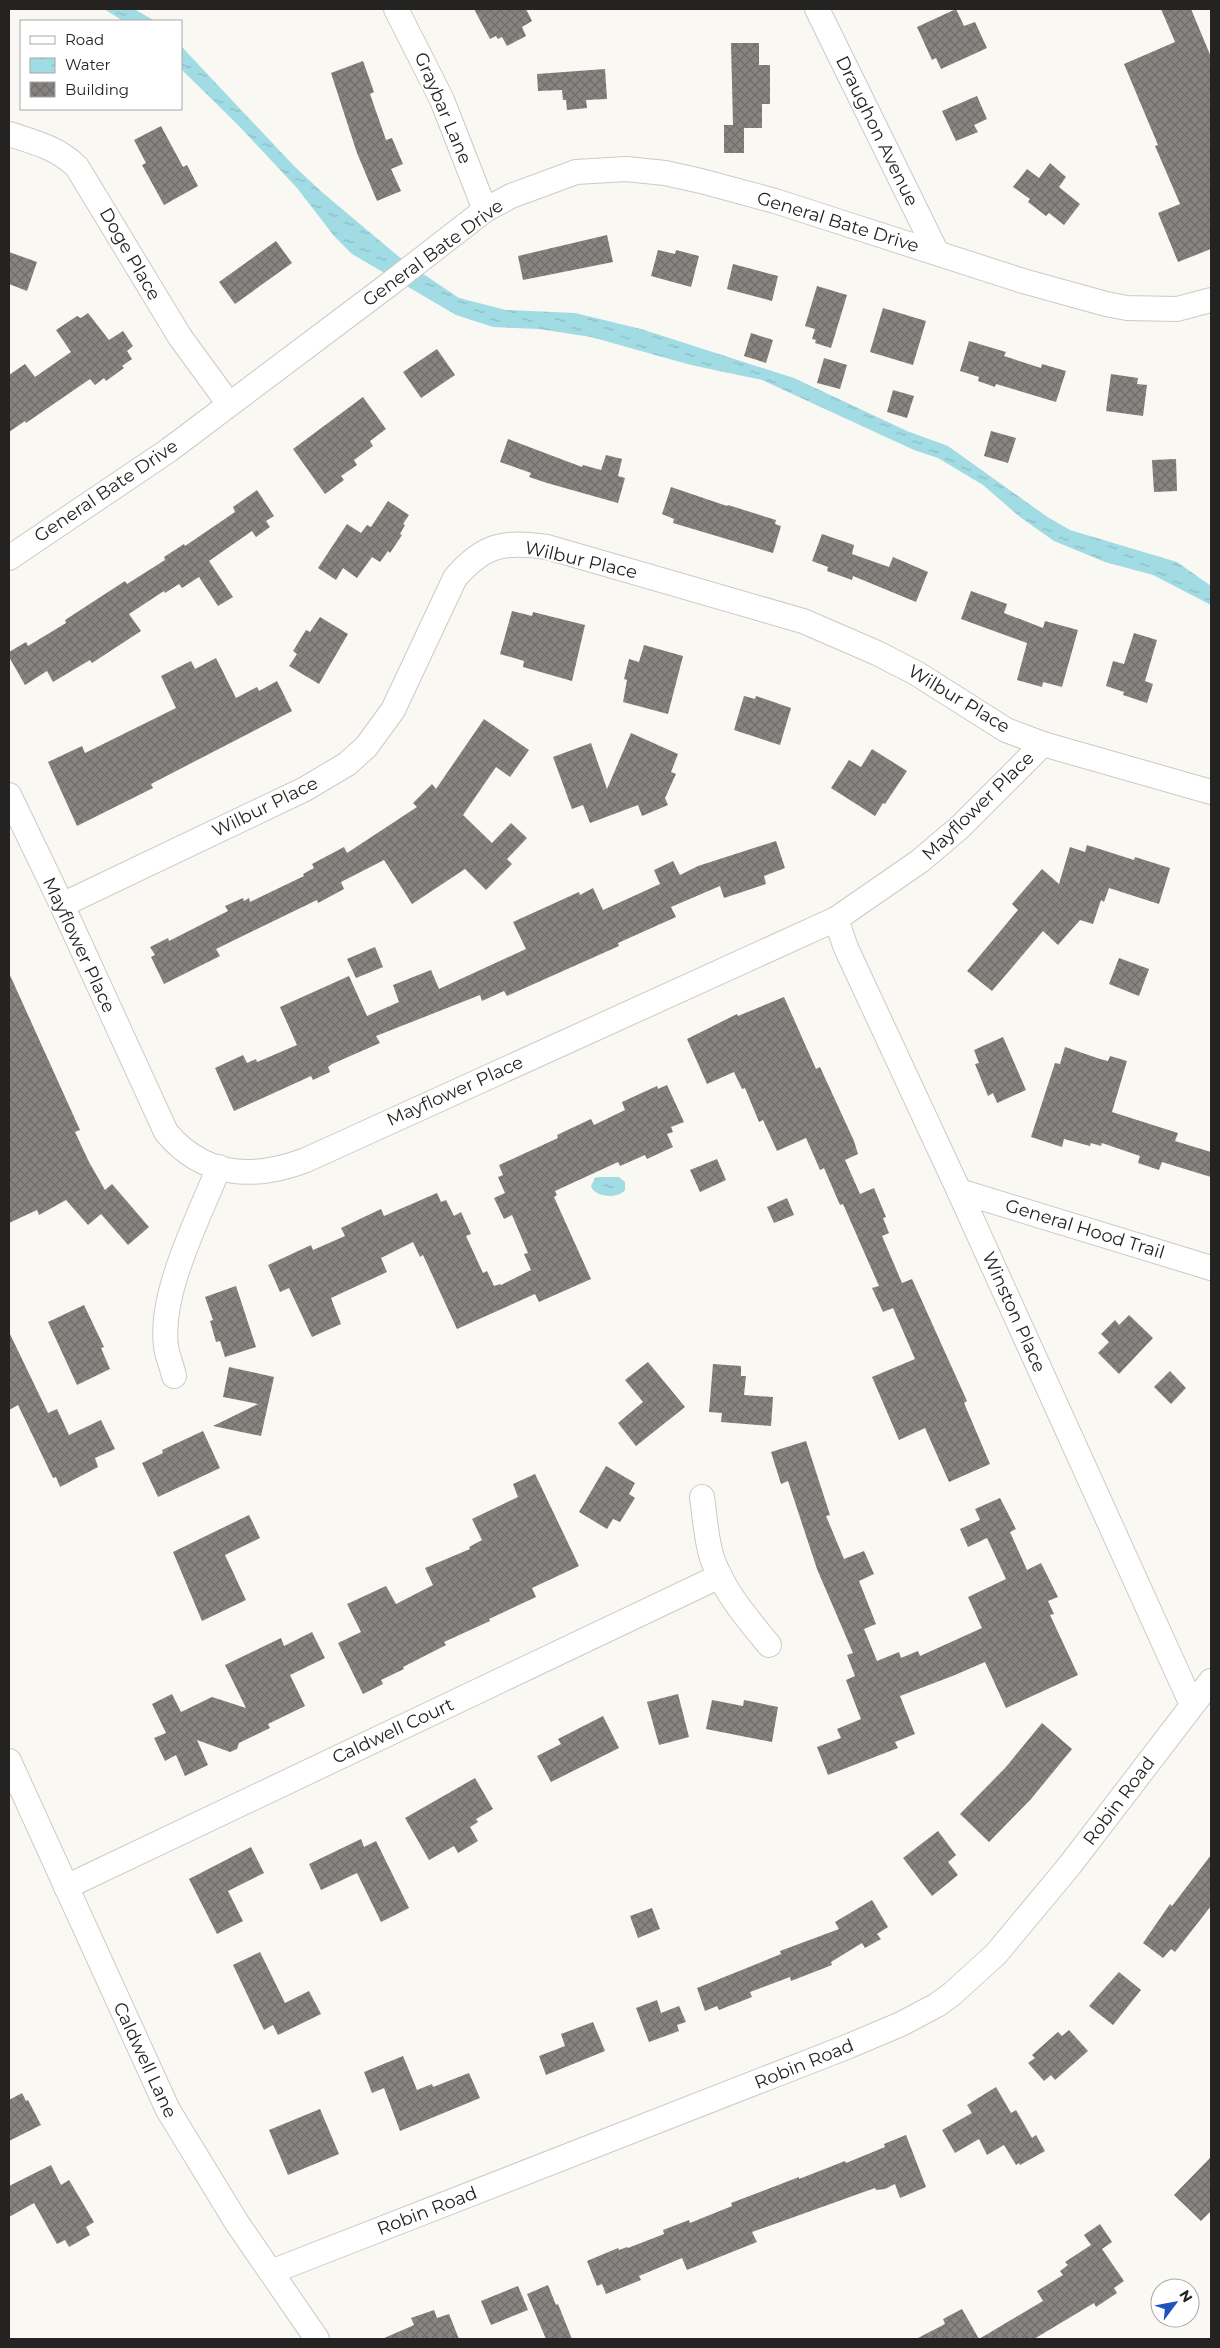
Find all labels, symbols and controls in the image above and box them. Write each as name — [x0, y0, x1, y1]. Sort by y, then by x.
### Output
legend — [20, 20, 182, 110]
text: Road — [65, 30, 104, 49]
street label: Graybar Lane — [410, 49, 476, 167]
street label: Draughon Avenue — [831, 52, 923, 210]
text: Water — [65, 55, 111, 74]
text: Building — [65, 80, 129, 99]
street label: General Bate Drive — [754, 187, 922, 257]
street label: General Bate Drive — [358, 195, 508, 311]
street label: Doge Place — [95, 204, 165, 304]
street label: General Bate Drive — [30, 435, 182, 547]
street label: Wilbur Place — [523, 536, 640, 584]
street label: Wilbur Place — [904, 660, 1014, 738]
street label: Mayflower Place — [918, 747, 1039, 865]
street label: Wilbur Place — [209, 772, 322, 842]
street label: Mayflower Place — [38, 874, 120, 1016]
street label: Mayflower Place — [383, 1051, 527, 1131]
street label: General Hood Trail — [1003, 1194, 1167, 1264]
street label: Winston Place — [978, 1248, 1051, 1376]
street label: Caldwell Court — [329, 1693, 457, 1769]
street label: Robin Road — [1079, 1752, 1159, 1850]
street label: Caldwell Lane — [109, 1999, 182, 2122]
street label: Robin Road — [751, 2034, 857, 2094]
street label: Robin Road — [374, 2182, 480, 2240]
north arrow — [1150, 2278, 1200, 2328]
text: N — [1175, 2287, 1197, 2306]

